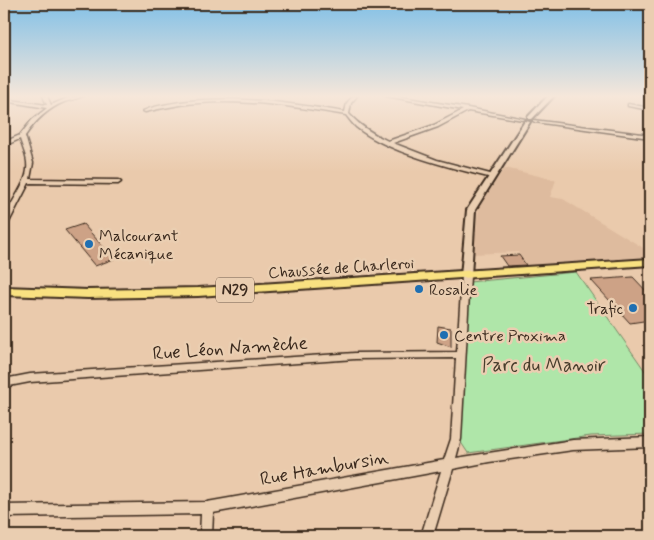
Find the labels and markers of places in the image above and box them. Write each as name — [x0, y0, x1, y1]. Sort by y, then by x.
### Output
place label: Malcourant Mécanique — [99, 226, 179, 265]
marker: Malcourant Mécanique — [83, 238, 95, 250]
place label: Rosalie — [429, 280, 477, 301]
marker: Rosalie — [413, 283, 425, 295]
place label: Trafic — [587, 299, 623, 320]
marker: Trafic — [627, 302, 639, 314]
place label: Centre Proxima — [454, 326, 566, 347]
marker: Centre Proxima — [438, 329, 450, 341]

